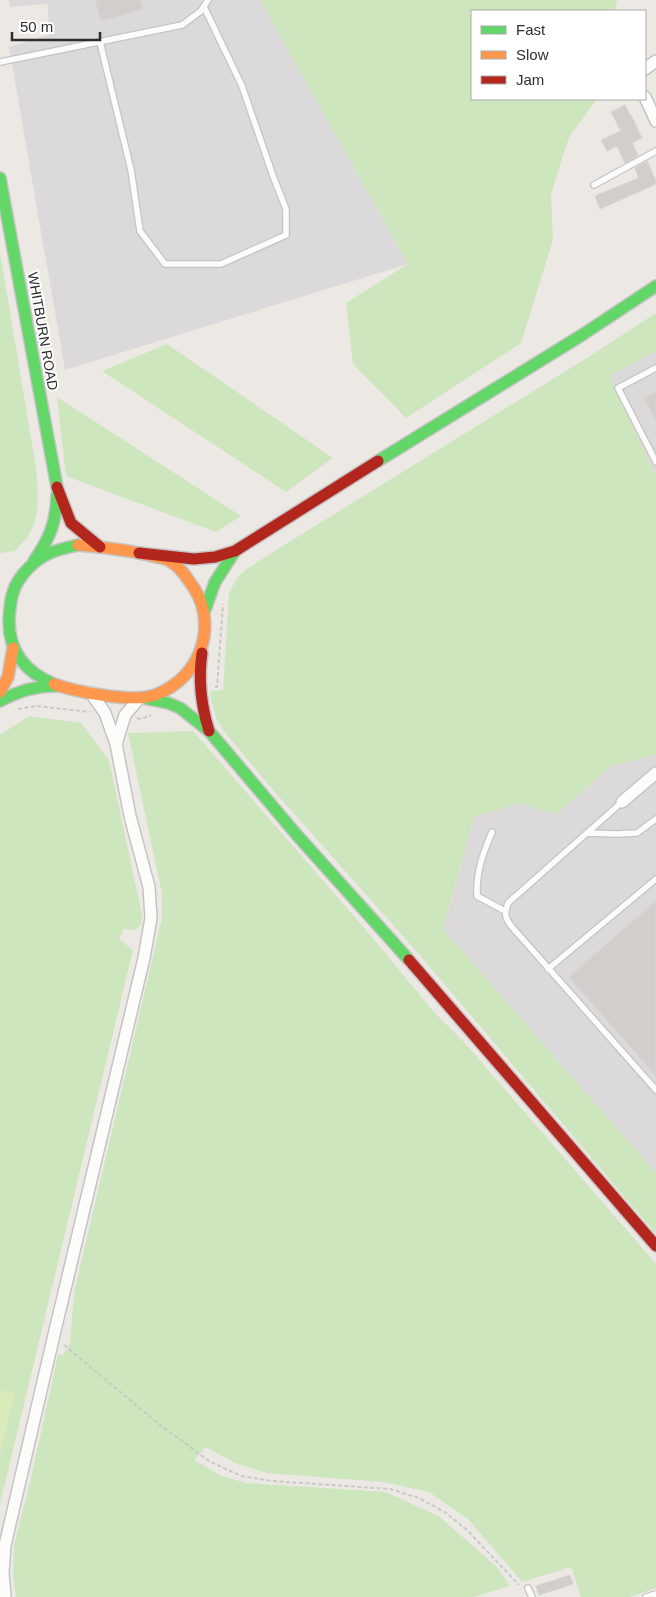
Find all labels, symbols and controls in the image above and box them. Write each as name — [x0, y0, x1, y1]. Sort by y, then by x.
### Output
scale bar — [12, 10, 100, 42]
legend — [471, 10, 646, 100]
text: 50 m — [20, 18, 53, 35]
text: Fast — [516, 21, 546, 38]
text: Slow — [516, 46, 549, 63]
text: Jam — [516, 71, 544, 88]
street label: WHITBURN ROAD — [25, 271, 61, 391]

